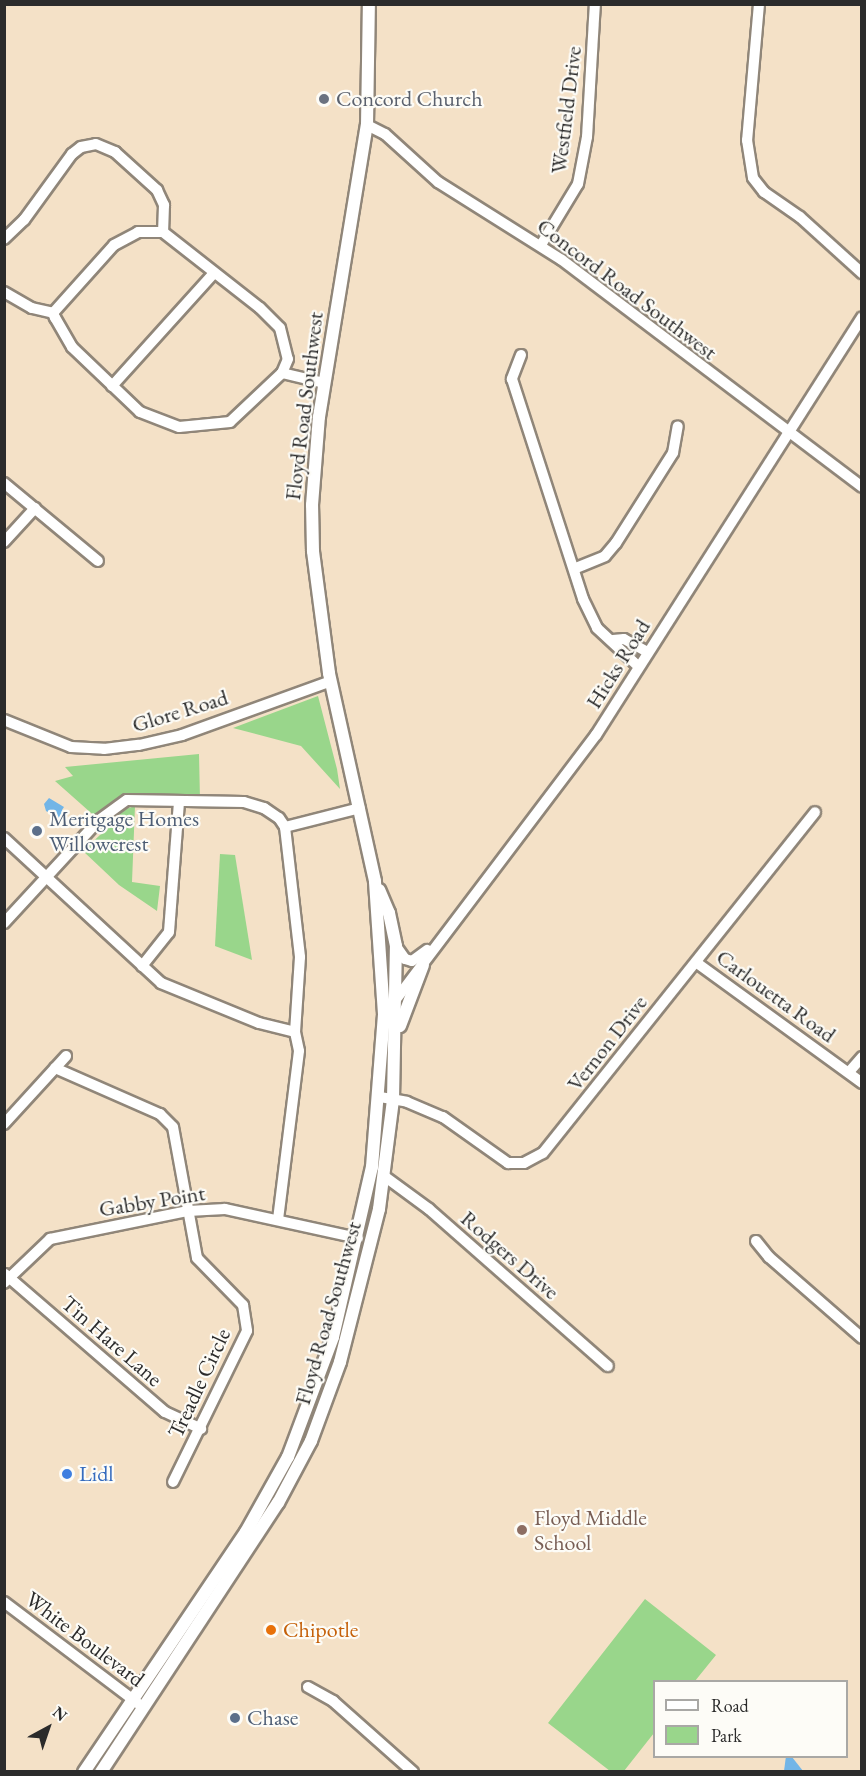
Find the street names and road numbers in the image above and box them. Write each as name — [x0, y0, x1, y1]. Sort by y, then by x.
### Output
street label: Westfield Drive — [545, 45, 587, 175]
street label: Concord Road Southwest — [532, 213, 722, 365]
street label: Floyd Road Southwest — [279, 310, 329, 502]
street label: Hicks Road — [580, 615, 656, 713]
street label: Glore Road — [129, 684, 231, 738]
street label: Carlouetta Road — [711, 944, 841, 1048]
street label: Vernon Drive — [561, 990, 653, 1096]
street label: Gabby Point — [97, 1180, 207, 1222]
street label: Rodgers Drive — [455, 1205, 565, 1305]
street label: Floyd Road Southwest — [289, 1218, 367, 1408]
street label: Tin Hare Lane — [56, 1290, 168, 1392]
street label: Treadle Circle — [162, 1324, 236, 1442]
street label: White Boulevard — [20, 1586, 150, 1692]

